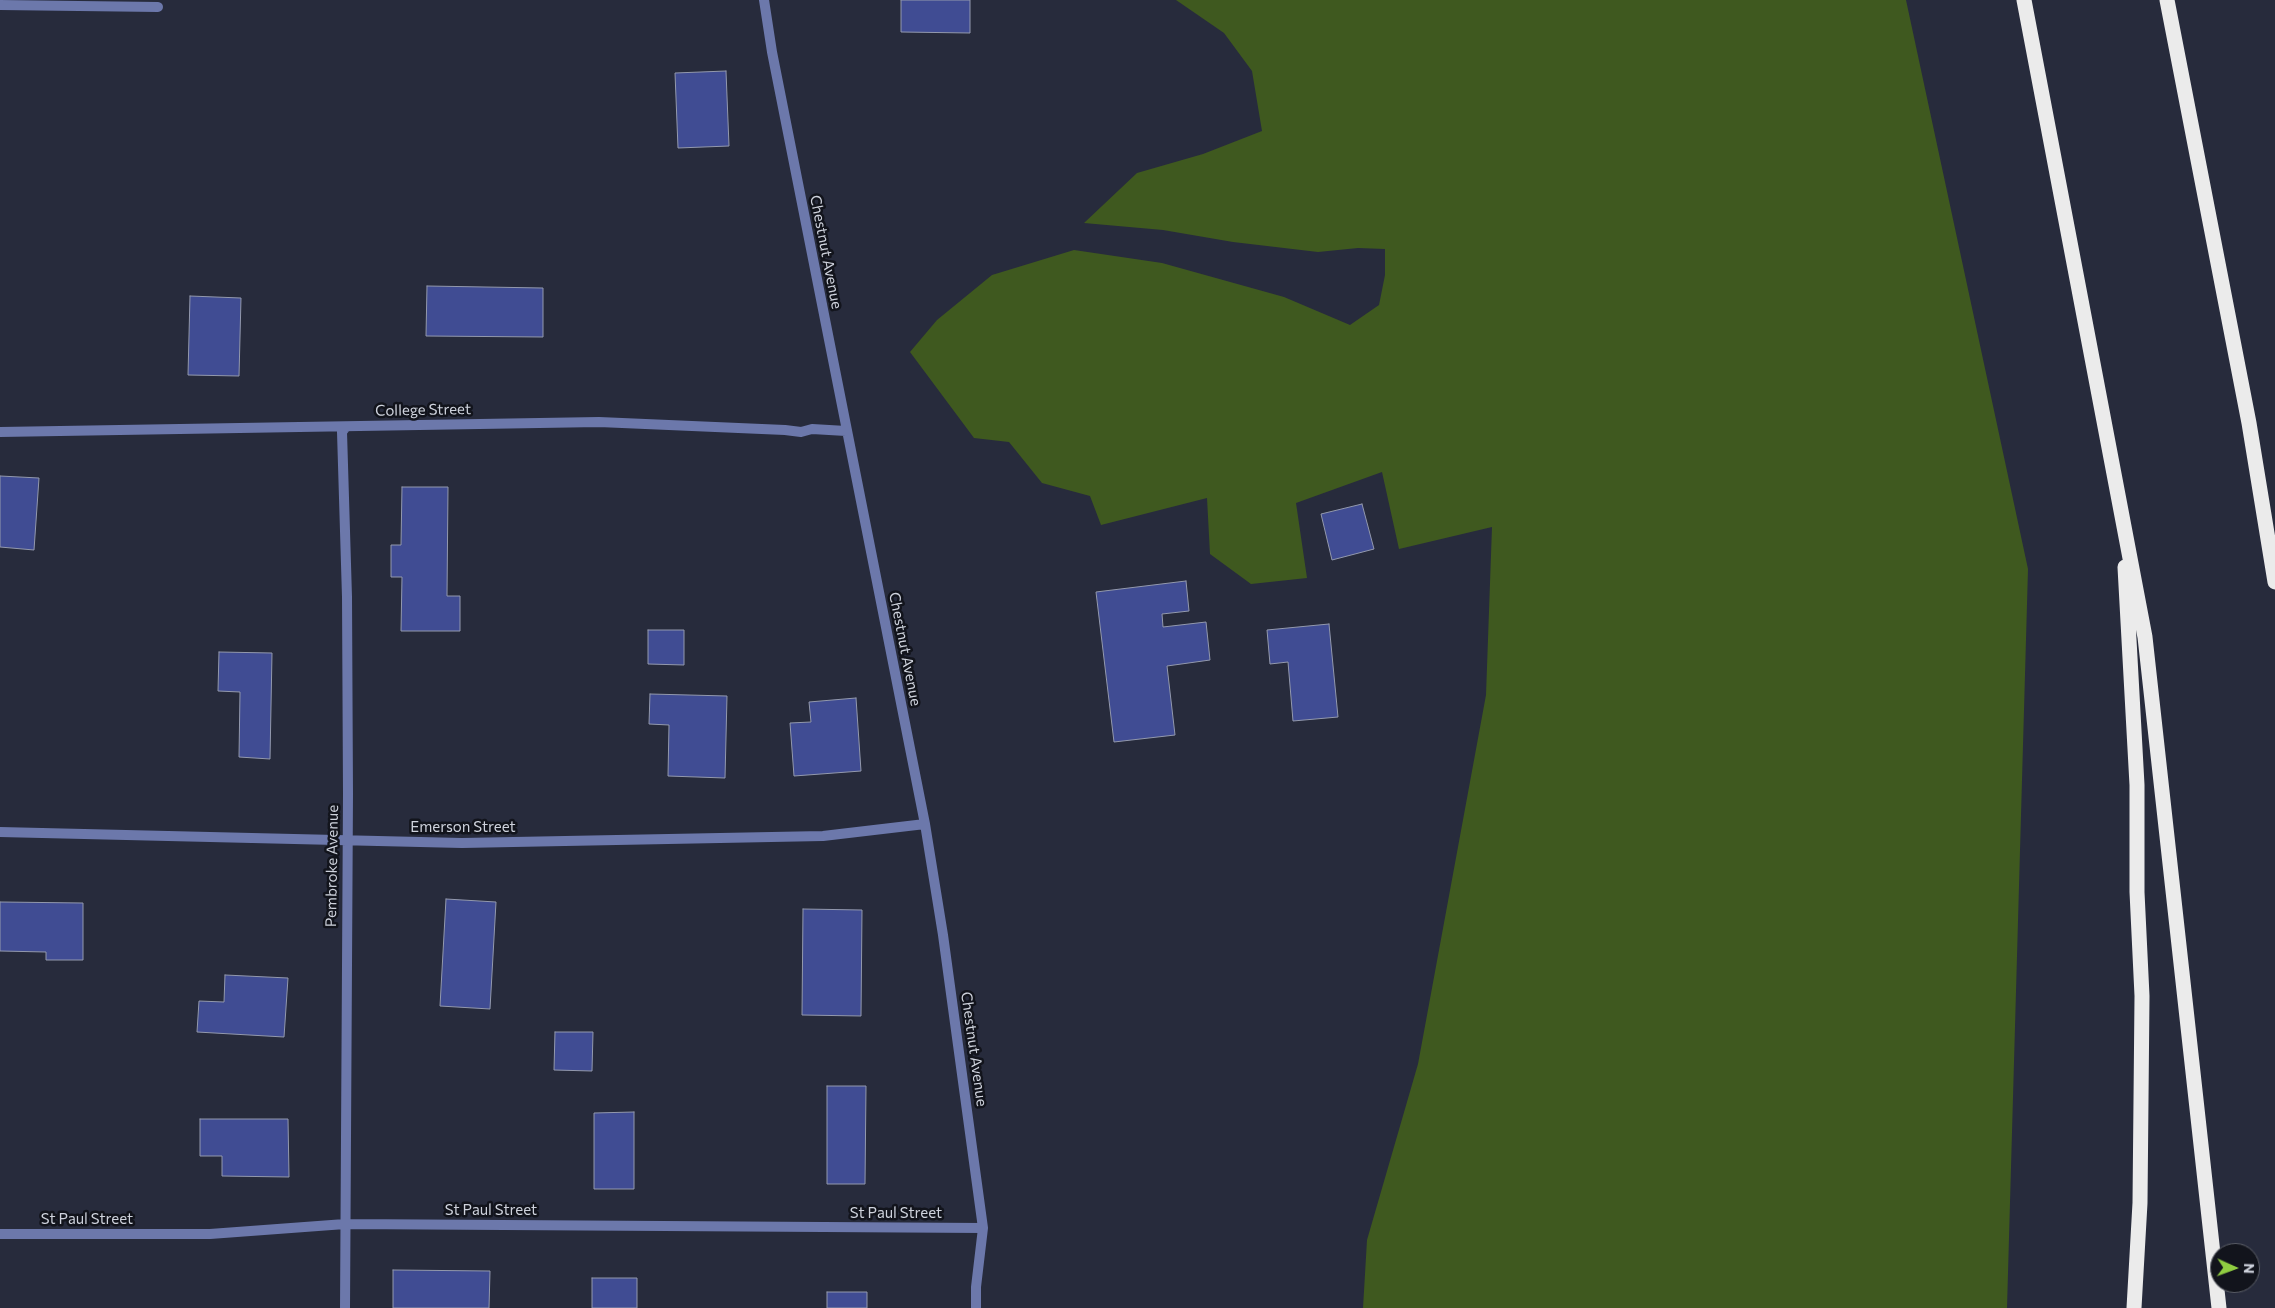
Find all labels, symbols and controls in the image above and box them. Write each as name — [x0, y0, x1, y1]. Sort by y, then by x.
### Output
street label: Chestnut Avenue — [806, 193, 846, 311]
street label: College Street — [375, 400, 471, 420]
street label: Chestnut Avenue — [885, 590, 925, 708]
street label: Pembroke Avenue — [322, 805, 342, 927]
street label: Emerson Street — [410, 818, 516, 836]
street label: Chestnut Avenue — [957, 990, 991, 1108]
street label: St Paul Street — [445, 1201, 537, 1219]
street label: St Paul Street — [850, 1204, 942, 1222]
street label: St Paul Street — [41, 1210, 133, 1228]
north arrow — [2210, 1243, 2260, 1293]
text: N — [2241, 1263, 2258, 1274]

